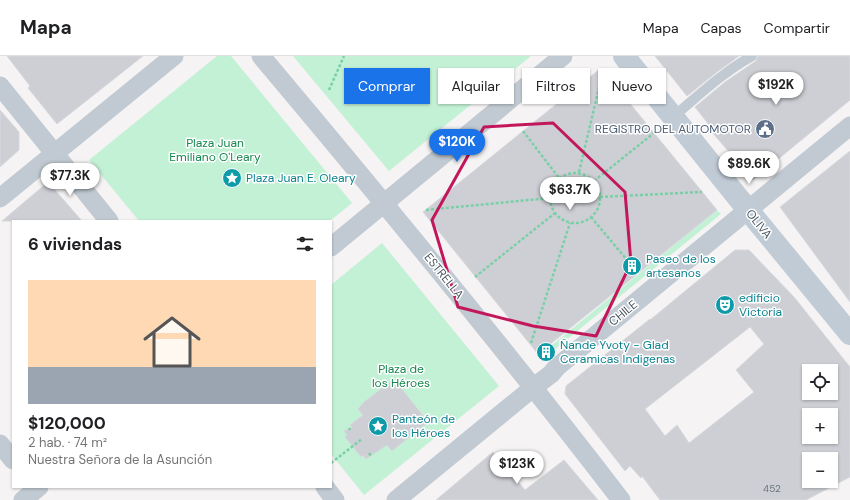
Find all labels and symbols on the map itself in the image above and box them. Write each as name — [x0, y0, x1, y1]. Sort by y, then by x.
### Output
pin: $192K — [748, 72, 804, 106]
public building icon: REGISTRO DEL AUTOMOTOR — [754, 118, 776, 140]
place label: REGISTRO DEL AUTOMOTOR — [595, 121, 751, 137]
pin: $120K — [429, 129, 485, 163]
park label: Plaza Juan Emiliano O'Leary — [169, 135, 261, 165]
pin: $89.6K — [716, 151, 782, 185]
pin: $77.3K — [37, 163, 103, 197]
place icon: Plaza Juan E. Oleary — [221, 167, 243, 189]
place label: Plaza Juan E. Oleary — [246, 170, 356, 186]
pin: $63.7K — [537, 177, 603, 211]
street label: OLIVA — [742, 206, 776, 242]
street label: ESTRELLA — [421, 250, 467, 302]
place label: Paseo de los artesanos — [646, 251, 716, 281]
building icon: Paseo de los artesanos — [621, 255, 643, 277]
place label: edificio Victoria — [739, 290, 782, 320]
theatre icon: edificio Victoria — [714, 294, 736, 316]
street label: CHILE — [605, 296, 641, 330]
place label: Ñande Yvoty - Glad Ceramicas Indigenas — [560, 337, 675, 367]
building icon: Ñande Yvoty - Glad Ceramicas Indigenas — [535, 341, 557, 363]
park label: Plaza de los Héroes — [372, 361, 430, 391]
place label: Panteón de los Héroes — [392, 411, 455, 441]
place icon: Panteón de los Héroes — [367, 415, 389, 437]
pin: $123K — [489, 451, 545, 485]
house number: 452 — [763, 482, 781, 495]

